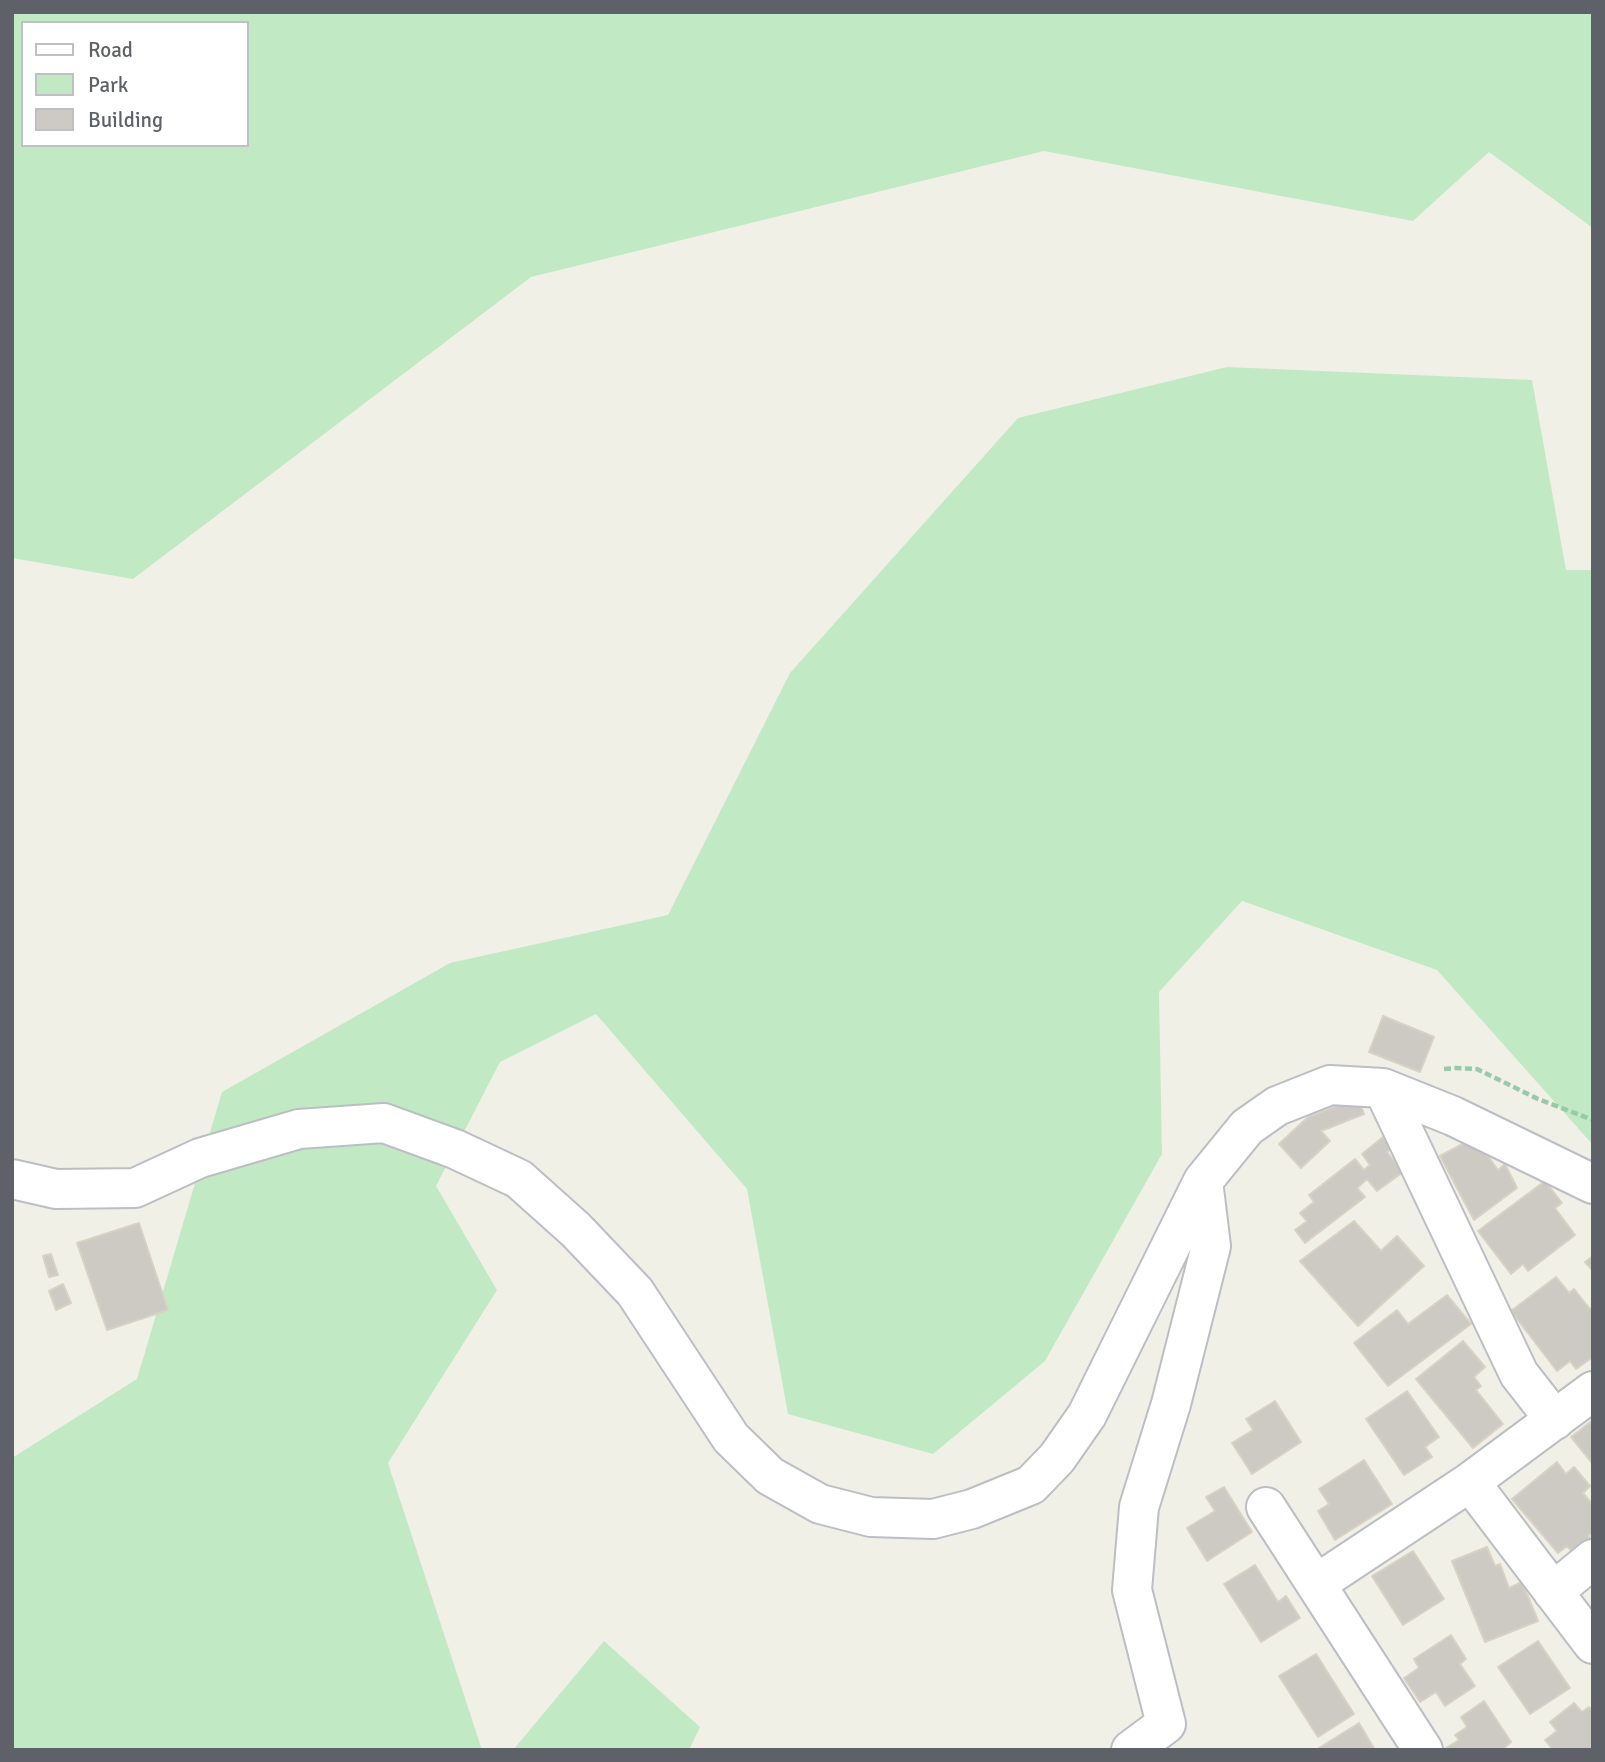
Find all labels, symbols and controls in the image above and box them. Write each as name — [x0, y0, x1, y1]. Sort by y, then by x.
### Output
legend — [21, 21, 248, 147]
text: Road — [88, 37, 133, 63]
text: Park — [88, 72, 128, 98]
text: Building — [88, 107, 163, 133]

